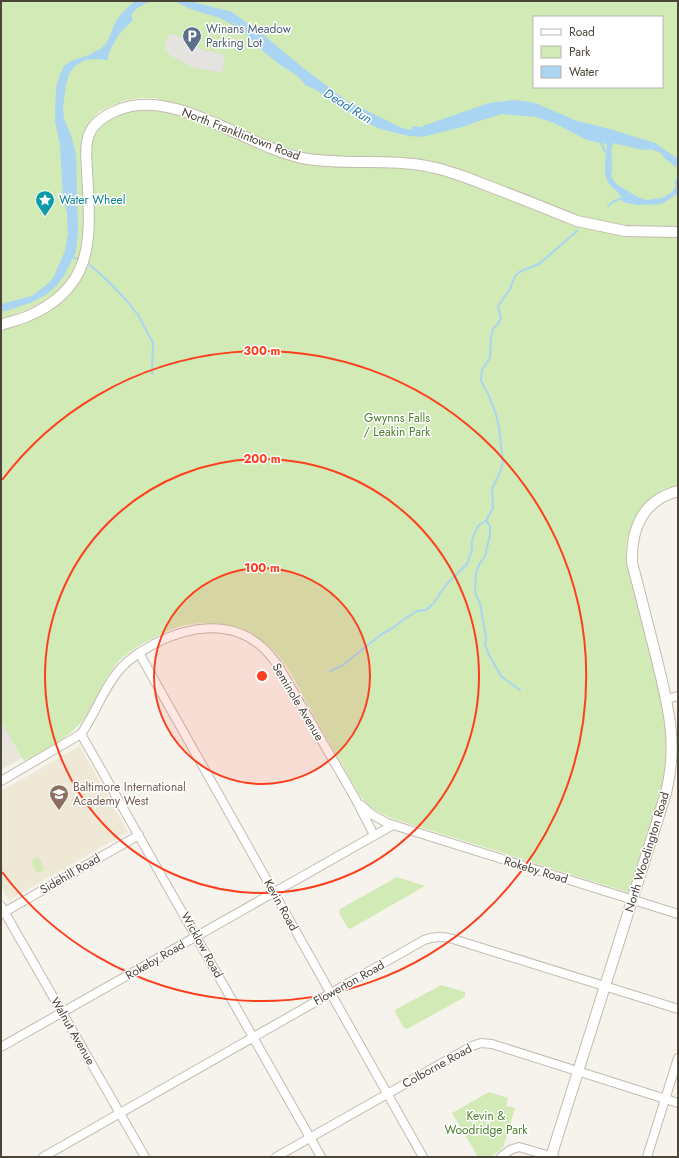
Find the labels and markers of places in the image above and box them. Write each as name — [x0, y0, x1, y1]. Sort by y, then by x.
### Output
place label: Winans Meadow Parking Lot — [206, 20, 292, 52]
parking icon: Winans Meadow Parking Lot — [181, 25, 203, 53]
place icon: Water Wheel — [34, 189, 56, 217]
place label: Water Wheel — [59, 191, 126, 209]
centre of rings — [255, 669, 269, 683]
place label: Baltimore International Academy West — [73, 778, 186, 810]
school or university icon: Baltimore International Academy West — [48, 783, 70, 811]

